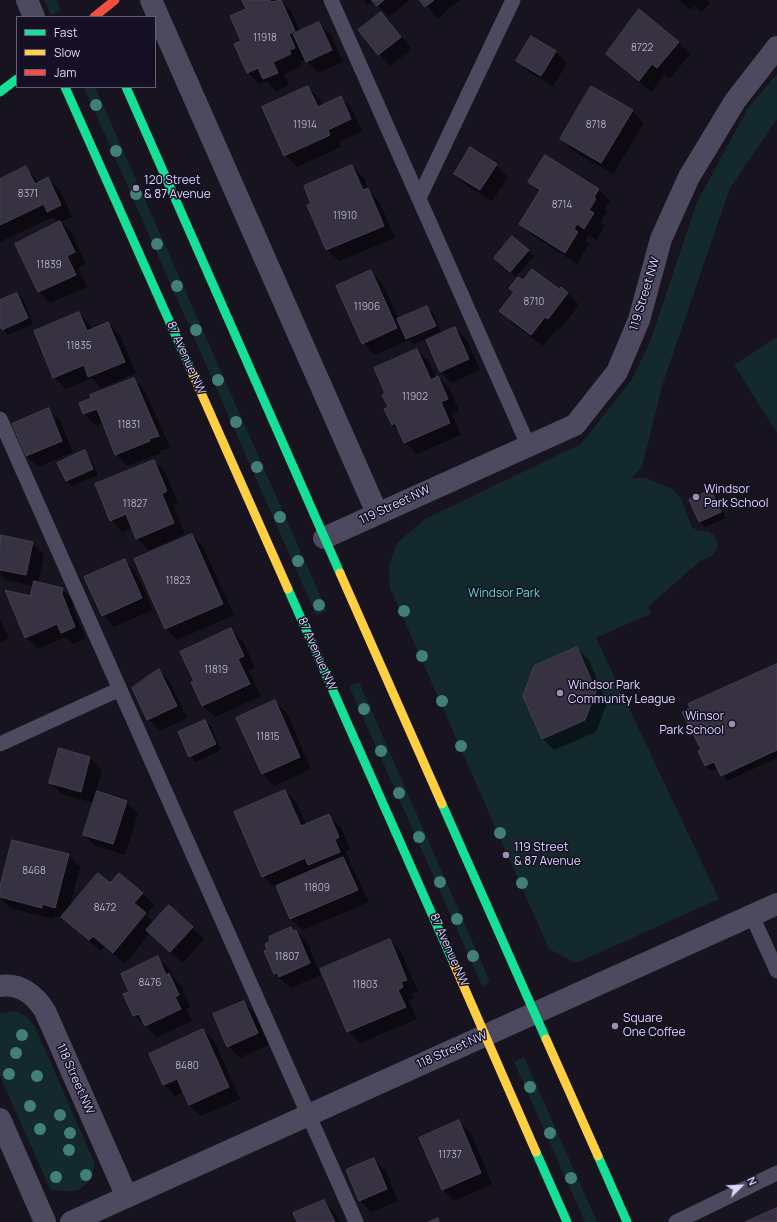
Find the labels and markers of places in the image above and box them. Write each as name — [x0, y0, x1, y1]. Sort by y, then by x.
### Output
place label: 120 Street & 87 Avenue — [144, 174, 211, 202]
marker: 120 Street & 87 Avenue — [131, 183, 141, 193]
place label: Windsor Park School — [704, 483, 768, 511]
marker: Windsor Park School — [691, 492, 701, 502]
place label: Windsor Park Community League — [568, 679, 675, 707]
marker: Windsor Park Community League — [555, 688, 565, 698]
place label: Winsor Park School — [660, 710, 724, 738]
marker: Winsor Park School — [727, 719, 737, 729]
place label: 119 Street & 87 Avenue — [514, 841, 581, 869]
marker: 119 Street & 87 Avenue — [501, 850, 511, 860]
place label: Square One Coffee — [623, 1012, 686, 1040]
marker: Square One Coffee — [610, 1021, 620, 1031]

